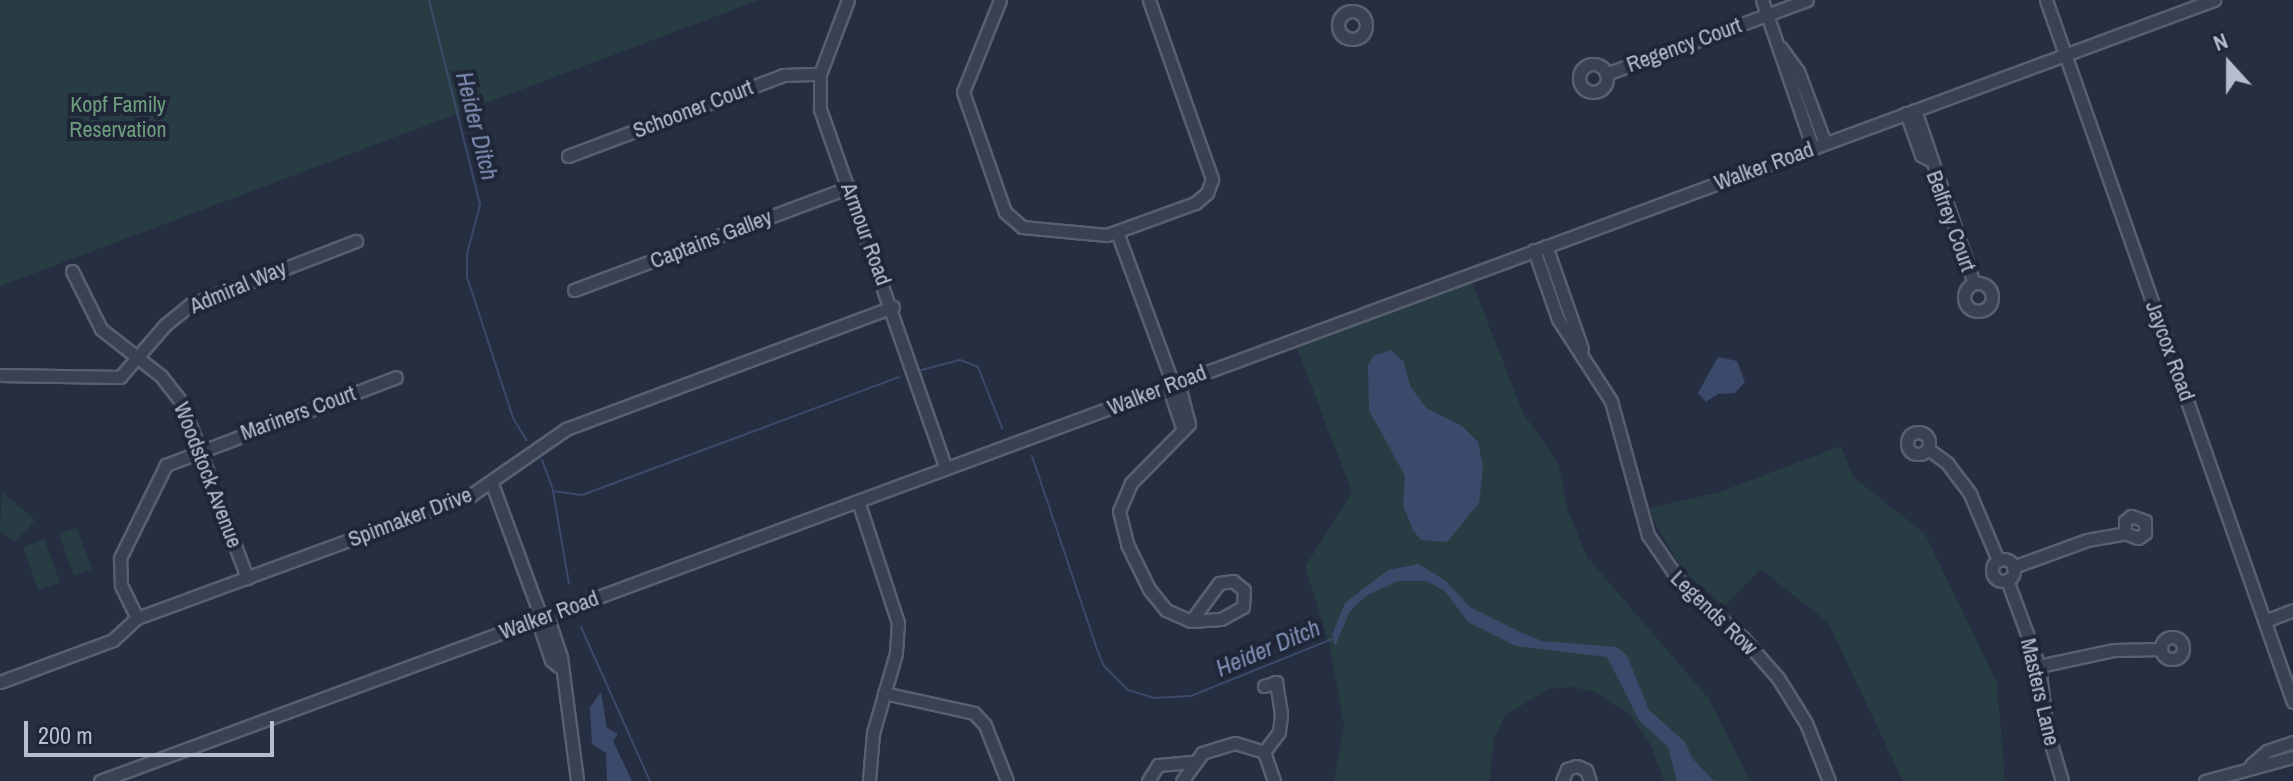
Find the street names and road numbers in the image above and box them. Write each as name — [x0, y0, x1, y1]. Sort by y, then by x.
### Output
street label: Regency Court — [1623, 12, 1745, 78]
street label: Schooner Court — [629, 74, 757, 144]
street label: Walker Road — [1711, 136, 1817, 196]
street label: Belfrey Court — [1921, 167, 1981, 275]
street label: Armour Road — [835, 179, 897, 289]
street label: Captains Galley — [646, 204, 776, 274]
street label: Admiral Way — [186, 255, 290, 319]
street label: Jaycox Road — [2140, 297, 2200, 405]
street label: Walker Road — [1104, 359, 1210, 421]
street label: Mariners Court — [237, 380, 359, 446]
street label: Woodstock Avenue — [168, 398, 248, 552]
street label: Spinnaker Drive — [344, 481, 476, 553]
street label: Legends Row — [1665, 565, 1763, 661]
street label: Walker Road — [496, 585, 602, 645]
street label: Masters Lane — [2015, 636, 2065, 748]

